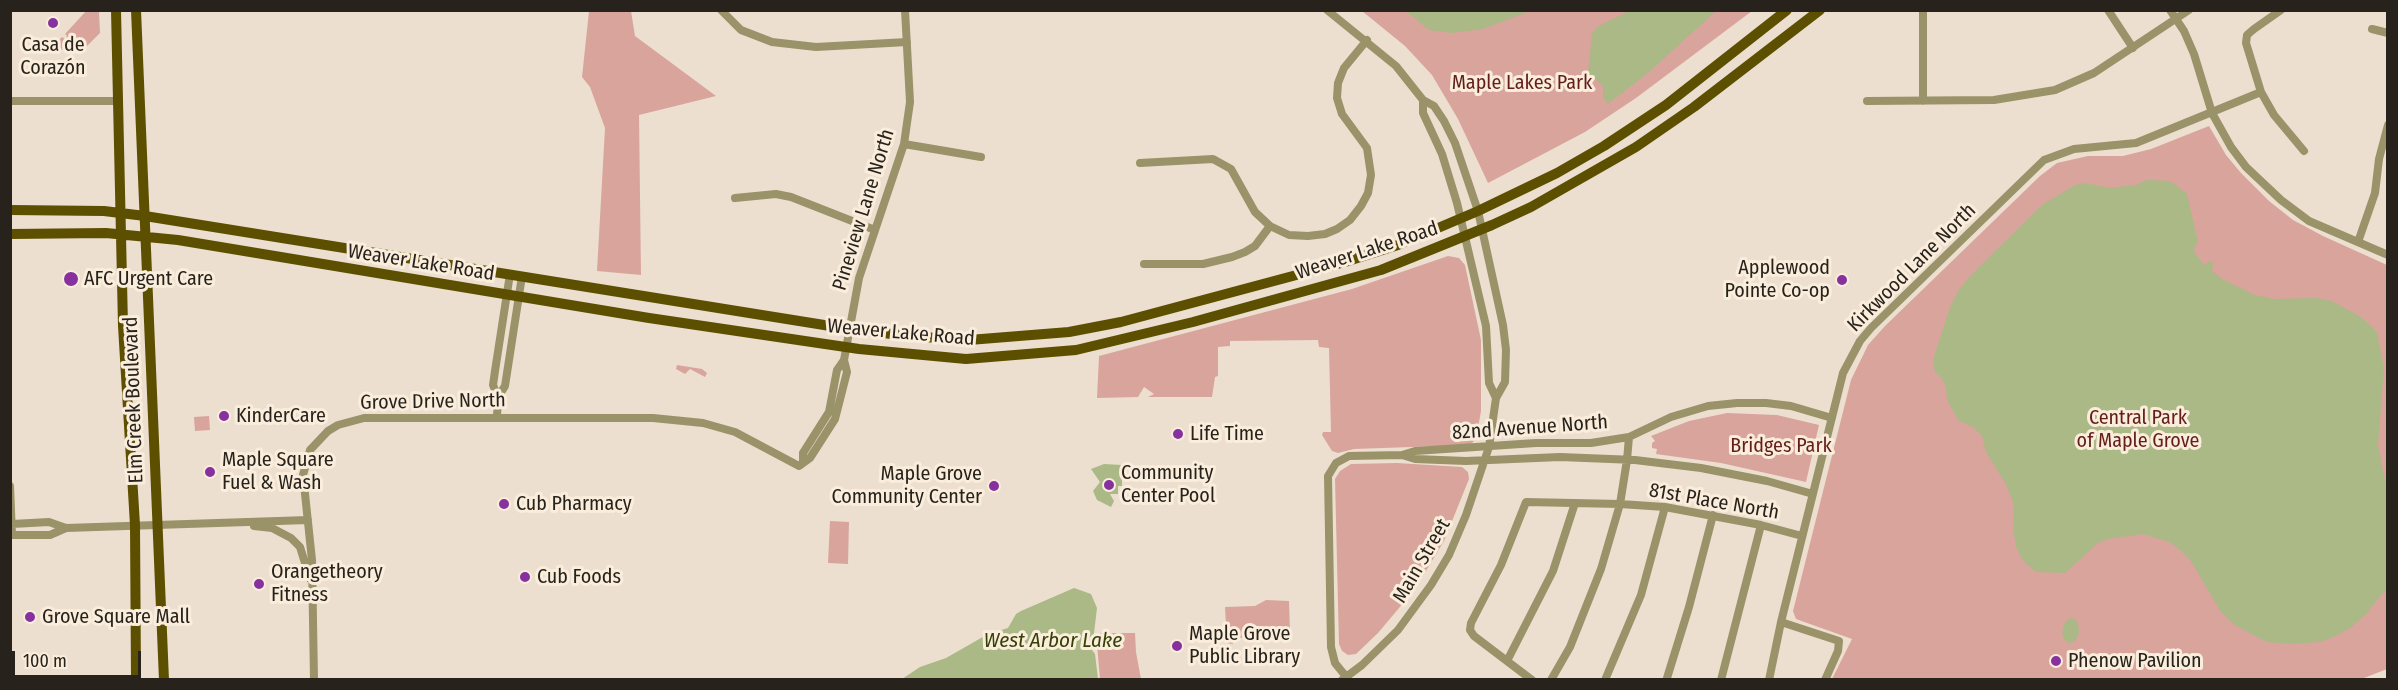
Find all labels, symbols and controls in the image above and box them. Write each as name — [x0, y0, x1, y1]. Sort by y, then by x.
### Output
marker: Casa de Corazón — [46, 16, 60, 30]
place label: Casa de Corazón — [20, 33, 86, 80]
park label: Maple Lakes Park — [1452, 71, 1592, 95]
street label: Pineview Lane North — [828, 126, 900, 294]
street label: Kirkwood Lane North — [1843, 199, 1981, 337]
street label: Weaver Lake Road — [1293, 217, 1441, 285]
street label: Weaver Lake Road — [346, 240, 496, 286]
place label: Applewood Pointe Co-op — [1724, 256, 1830, 303]
place label: AFC Urgent Care — [84, 267, 213, 291]
marker: AFC Urgent Care — [62, 270, 80, 288]
marker: Applewood Pointe Co-op — [1835, 273, 1849, 287]
street label: Weaver Lake Road — [826, 315, 976, 351]
street label: Elm Creek Boulevard — [119, 316, 149, 484]
street label: Grove Drive North — [360, 389, 506, 415]
place label: KinderCare — [236, 404, 326, 428]
park label: Central Park of Maple Grove — [2077, 406, 2199, 453]
marker: KinderCare — [217, 409, 231, 423]
street label: 82nd Avenue North — [1451, 411, 1609, 445]
place label: Life Time — [1190, 422, 1264, 446]
marker: Life Time — [1171, 427, 1185, 441]
park label: Bridges Park — [1730, 434, 1832, 458]
place label: Maple Square Fuel & Wash — [222, 448, 334, 495]
place label: Community Center Pool — [1121, 461, 1215, 508]
place label: Maple Grove Community Center — [832, 462, 982, 509]
marker: Maple Square Fuel & Wash — [203, 465, 217, 479]
marker: Community Center Pool — [1102, 478, 1116, 492]
marker: Maple Grove Community Center — [987, 479, 1001, 493]
street label: 81st Place North — [1647, 479, 1781, 525]
place label: Cub Pharmacy — [516, 492, 632, 516]
marker: Cub Pharmacy — [497, 497, 511, 511]
street label: Main Street — [1388, 515, 1456, 607]
place label: Orangetheory Fitness — [271, 560, 383, 607]
place label: Cub Foods — [537, 565, 621, 589]
marker: Cub Foods — [518, 570, 532, 584]
marker: Orangetheory Fitness — [252, 577, 266, 591]
place label: Grove Square Mall — [42, 605, 190, 629]
marker: Grove Square Mall — [23, 610, 37, 624]
place label: Maple Grove Public Library — [1189, 622, 1300, 669]
water label: West Arbor Lake — [984, 628, 1122, 654]
scale bar — [15, 639, 144, 677]
marker: Maple Grove Public Library — [1170, 639, 1184, 653]
place label: Phenow Pavilion — [2068, 649, 2202, 673]
text: 100 m — [23, 650, 67, 672]
marker: Phenow Pavilion — [2049, 654, 2063, 668]

